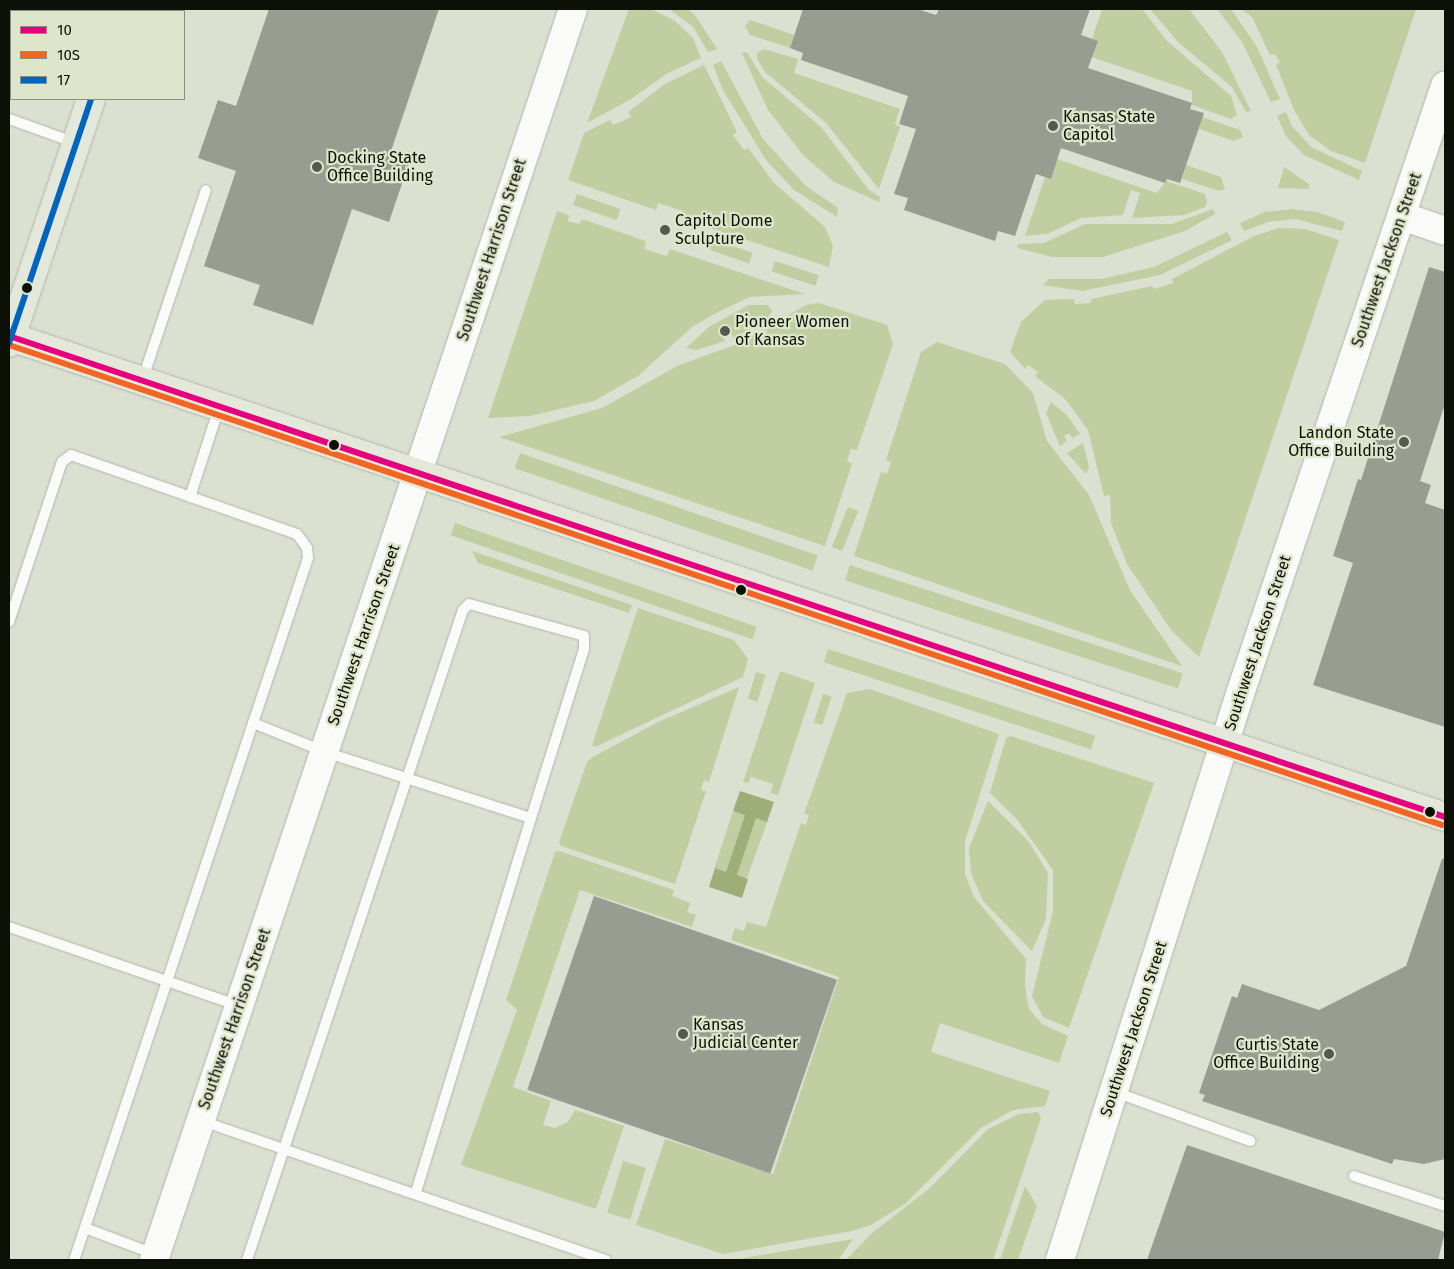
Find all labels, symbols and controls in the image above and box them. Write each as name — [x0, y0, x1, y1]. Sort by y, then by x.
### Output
legend — [10, 10, 185, 100]
text: 10 — [57, 21, 72, 39]
text: 10S — [57, 46, 80, 64]
text: 17 — [57, 71, 70, 89]
place label: Kansas State Capitol — [1063, 107, 1155, 145]
marker: Kansas State Capitol — [1047, 120, 1059, 132]
place label: Docking State Office Building — [327, 148, 433, 186]
street label: Southwest Harrison Street — [453, 156, 531, 344]
marker: Docking State Office Building — [311, 161, 323, 173]
street label: Southwest Jackson Street — [1348, 170, 1426, 350]
place label: Capitol Dome Sculpture — [675, 211, 772, 249]
marker: Capitol Dome Sculpture — [659, 224, 671, 236]
unlabelled marker — [22, 283, 32, 293]
place label: Pioneer Women of Kansas — [735, 312, 850, 350]
marker: Pioneer Women of Kansas — [719, 325, 731, 337]
place label: Landon State Office Building — [1288, 423, 1394, 461]
marker: Landon State Office Building — [1398, 436, 1410, 448]
unlabelled marker — [329, 440, 339, 450]
street label: Southwest Harrison Street — [324, 542, 404, 728]
street label: Southwest Jackson Street — [1221, 553, 1295, 733]
unlabelled marker — [736, 585, 746, 595]
unlabelled marker — [1425, 807, 1435, 817]
street label: Southwest Harrison Street — [195, 926, 275, 1112]
street label: Southwest Jackson Street — [1097, 939, 1171, 1119]
place label: Kansas Judicial Center — [693, 1015, 798, 1053]
marker: Kansas Judicial Center — [677, 1028, 689, 1040]
place label: Curtis State Office Building — [1213, 1035, 1319, 1073]
marker: Curtis State Office Building — [1323, 1048, 1335, 1060]

